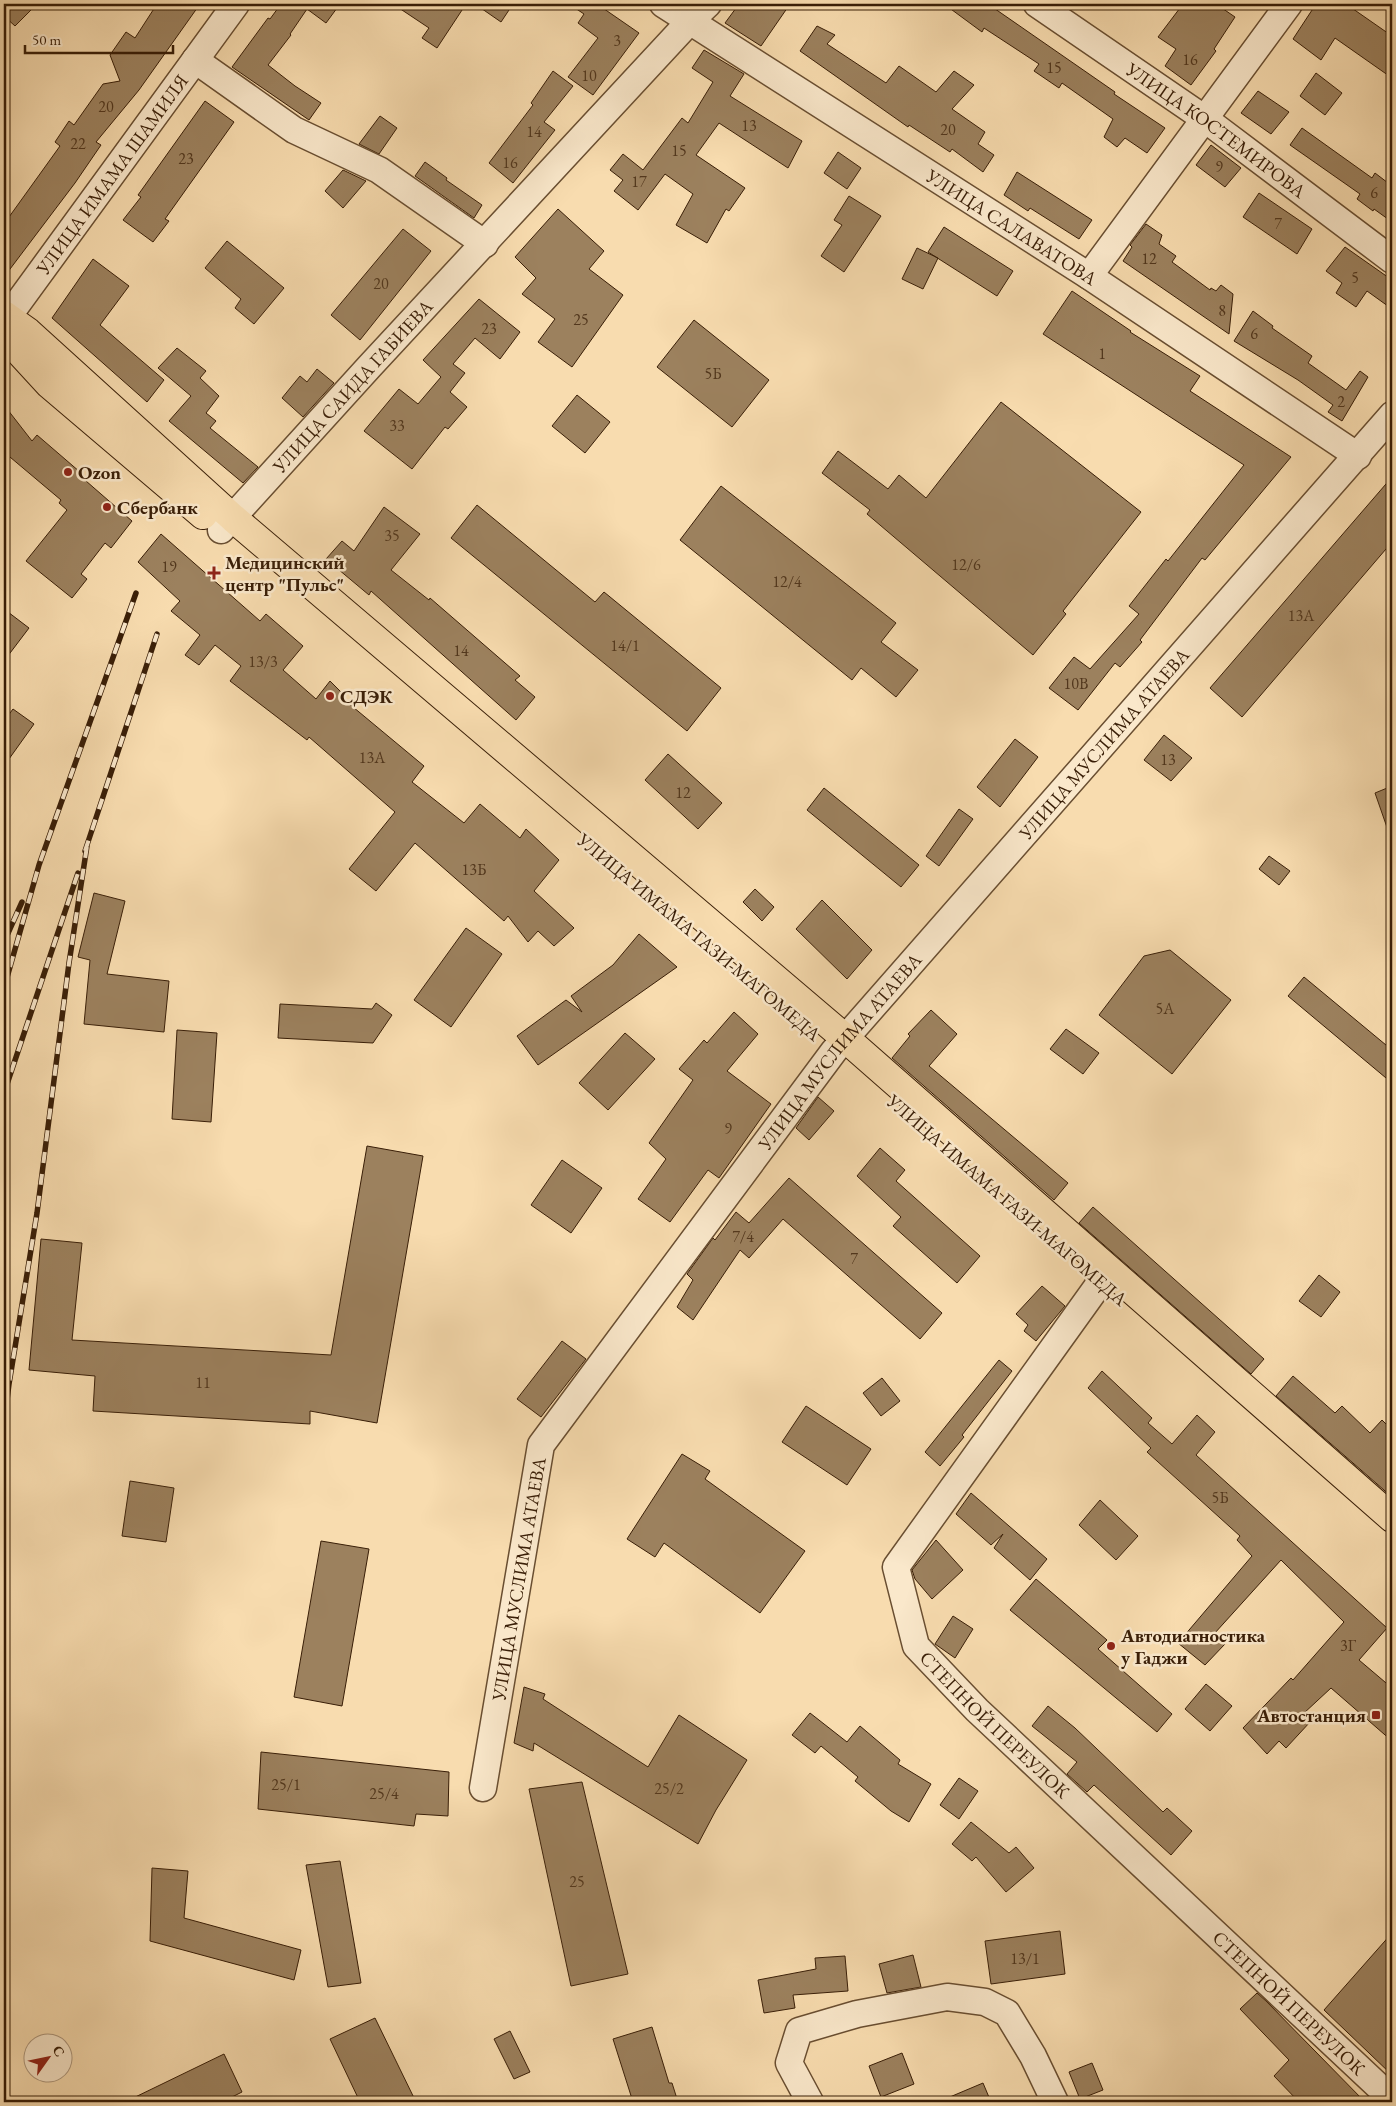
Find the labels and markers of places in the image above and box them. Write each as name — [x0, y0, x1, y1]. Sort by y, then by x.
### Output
place label: Ozon — [78, 460, 121, 485]
marker: Ozon — [62, 466, 74, 478]
place label: Сбербанк — [117, 495, 198, 520]
marker: Сбербанк — [101, 501, 113, 513]
place label: Медицинский центр "Пульс" — [225, 550, 345, 597]
marker: Медицинский центр "Пульс" — [207, 566, 221, 580]
place label: СДЭК — [340, 684, 393, 709]
marker: СДЭК — [324, 690, 336, 702]
place label: Автодиагностика у Гаджи — [1120, 1623, 1266, 1670]
marker: Автодиагностика у Гаджи — [1105, 1640, 1117, 1652]
place label: Автостанция — [1256, 1703, 1366, 1728]
marker: Автостанция — [1370, 1709, 1382, 1721]

